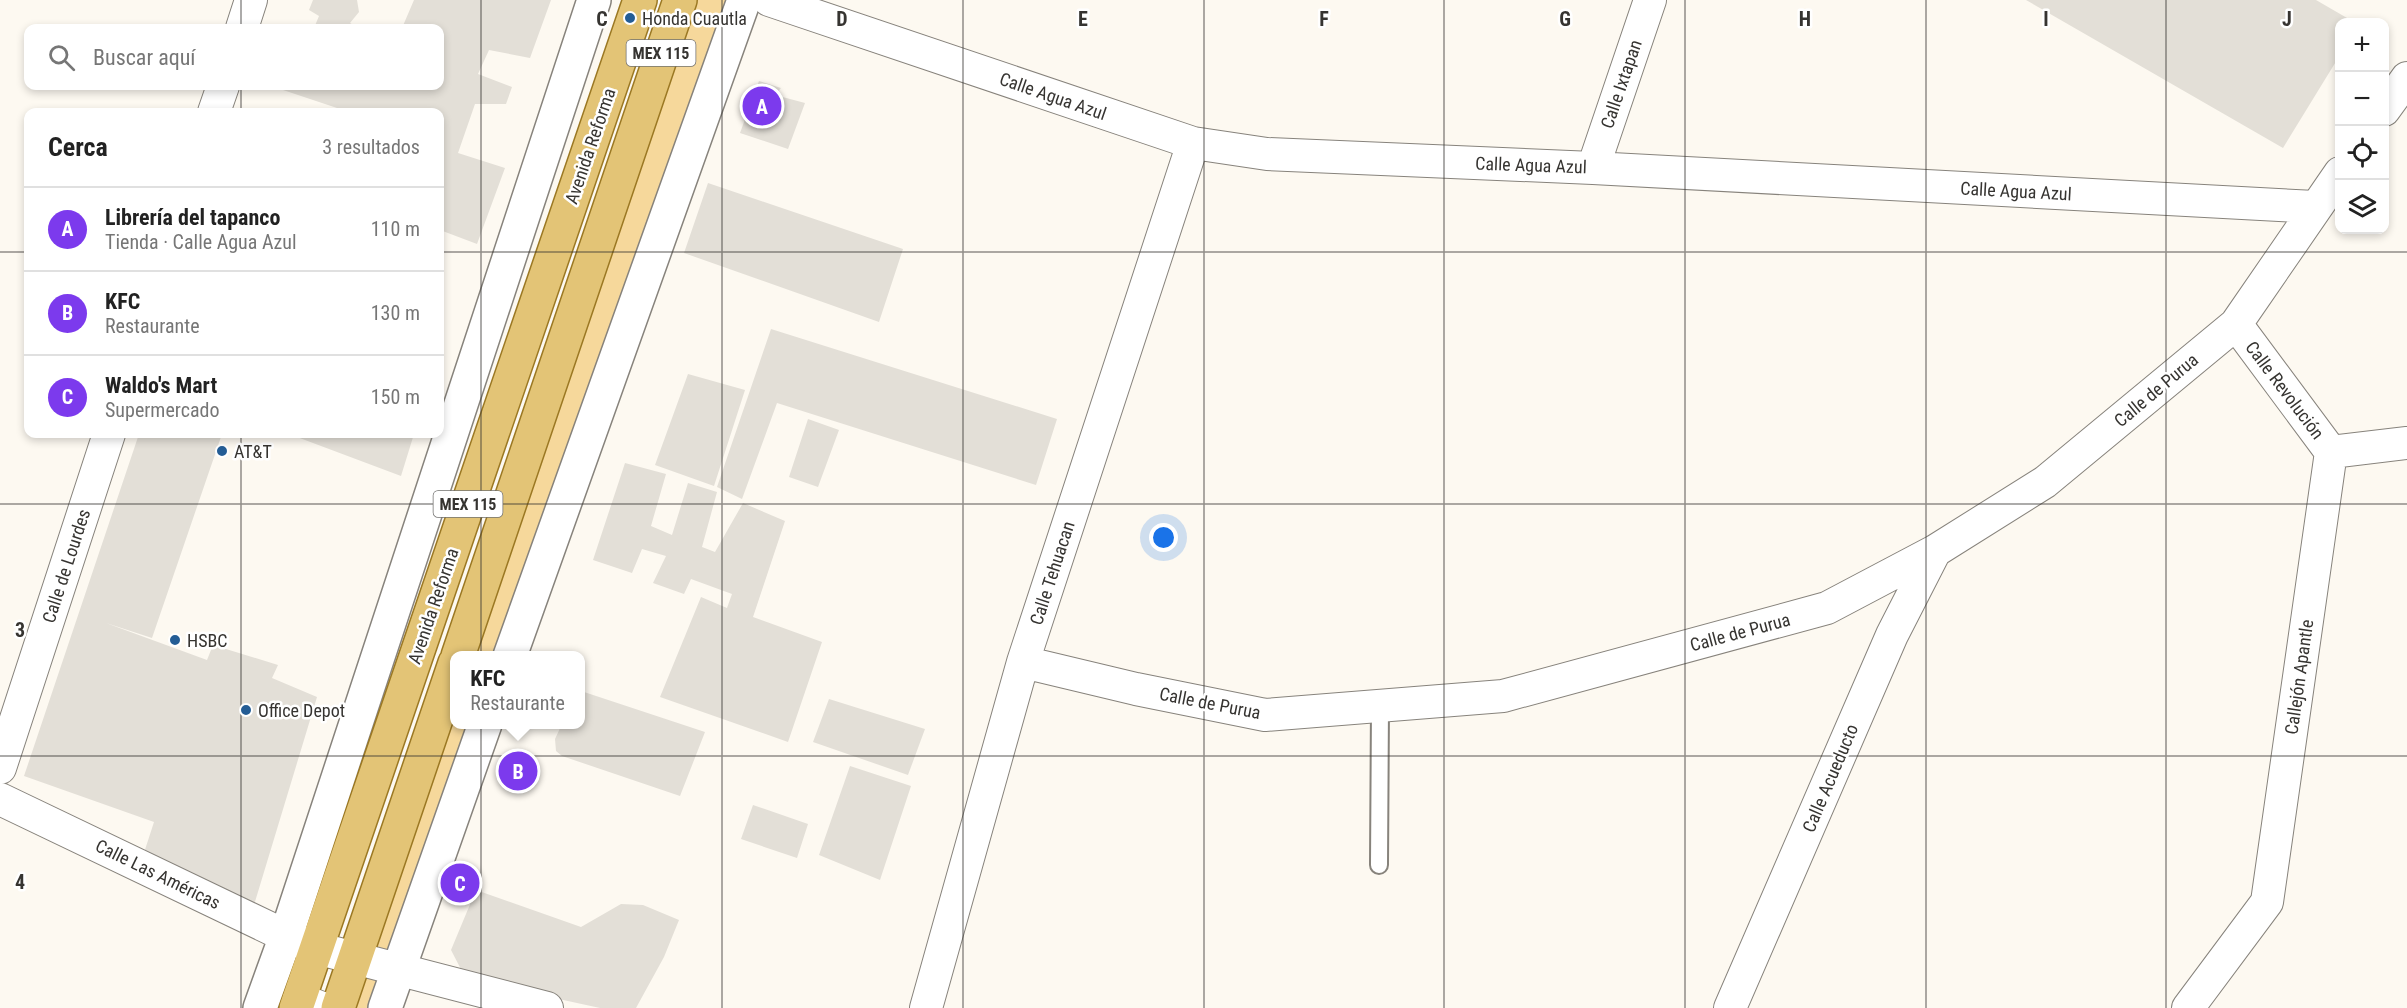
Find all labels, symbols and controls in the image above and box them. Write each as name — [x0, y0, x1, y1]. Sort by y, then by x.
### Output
text: C — [596, 7, 608, 31]
text: D — [836, 7, 848, 31]
text: E — [1078, 7, 1088, 31]
text: F — [1319, 7, 1329, 31]
text: G — [1559, 7, 1571, 31]
text: H — [1799, 7, 1811, 31]
text: I — [2043, 7, 2049, 31]
text: J — [2282, 7, 2292, 31]
place label: Honda Cuautla — [642, 8, 747, 29]
marker: Honda Cuautla — [623, 11, 637, 25]
map controls — [2335, 18, 2389, 234]
button: + — [2335, 18, 2389, 72]
search box — [24, 24, 444, 90]
street label: Calle Ixtapan — [1596, 37, 1646, 131]
road number: MEX 115 — [626, 40, 696, 66]
icon: search — [45, 41, 78, 74]
text: Buscar aquí — [93, 45, 196, 70]
street label: Calle Agua Azul — [997, 68, 1109, 124]
button: − — [2335, 72, 2389, 126]
pin: A — [742, 84, 782, 128]
street label: Avenida Reforma — [560, 85, 620, 207]
button: locate — [2335, 126, 2389, 180]
text: Cerca — [48, 132, 108, 162]
text: 3 resultados — [322, 135, 420, 159]
street label: Calle Agua Azul — [1475, 153, 1587, 177]
street label: Calle Agua Azul — [1960, 178, 2072, 204]
button: layers — [2335, 180, 2389, 234]
text: Librería del tapanco — [105, 205, 280, 230]
text: A — [62, 217, 73, 241]
text: 110 m — [371, 217, 420, 241]
text: Tienda · Calle Agua Azul — [105, 230, 297, 254]
text: KFC — [105, 289, 140, 314]
text: B — [62, 301, 73, 325]
text: 130 m — [371, 301, 420, 325]
text: Restaurante — [105, 314, 200, 338]
street label: Calle Revolución — [2241, 337, 2329, 443]
street label: Calle de Purua — [2110, 349, 2202, 431]
text: Waldo's Mart — [105, 373, 217, 398]
text: C — [62, 385, 73, 409]
text: 150 m — [371, 385, 420, 409]
text: Supermercado — [105, 398, 220, 422]
place label: AT&T — [234, 441, 272, 462]
marker: AT&T — [215, 444, 229, 458]
road number: MEX 115 — [434, 491, 502, 517]
street label: Calle de Lourdes — [38, 506, 94, 626]
street label: Calle Tehuacan — [1025, 518, 1079, 628]
your location — [1149, 523, 1178, 552]
street label: Avenida Reforma — [403, 545, 463, 667]
street label: Calle de Purua — [1688, 609, 1792, 655]
text: 3 — [15, 618, 25, 642]
street label: Callejón Apantle — [2281, 618, 2317, 736]
place label: HSBC — [187, 630, 228, 651]
marker: HSBC — [168, 633, 182, 647]
popup — [450, 651, 585, 729]
text: KFC — [470, 666, 505, 691]
street label: Calle de Purua — [1158, 683, 1262, 723]
text: Restaurante — [470, 691, 565, 715]
place label: Office Depot — [258, 700, 345, 721]
marker: Office Depot — [239, 703, 253, 717]
street label: Calle Acueducto — [1798, 721, 1862, 835]
pin: B — [498, 748, 538, 794]
street label: Calle Las Américas — [92, 835, 224, 913]
pin: C — [440, 860, 480, 906]
text: 4 — [15, 870, 25, 894]

